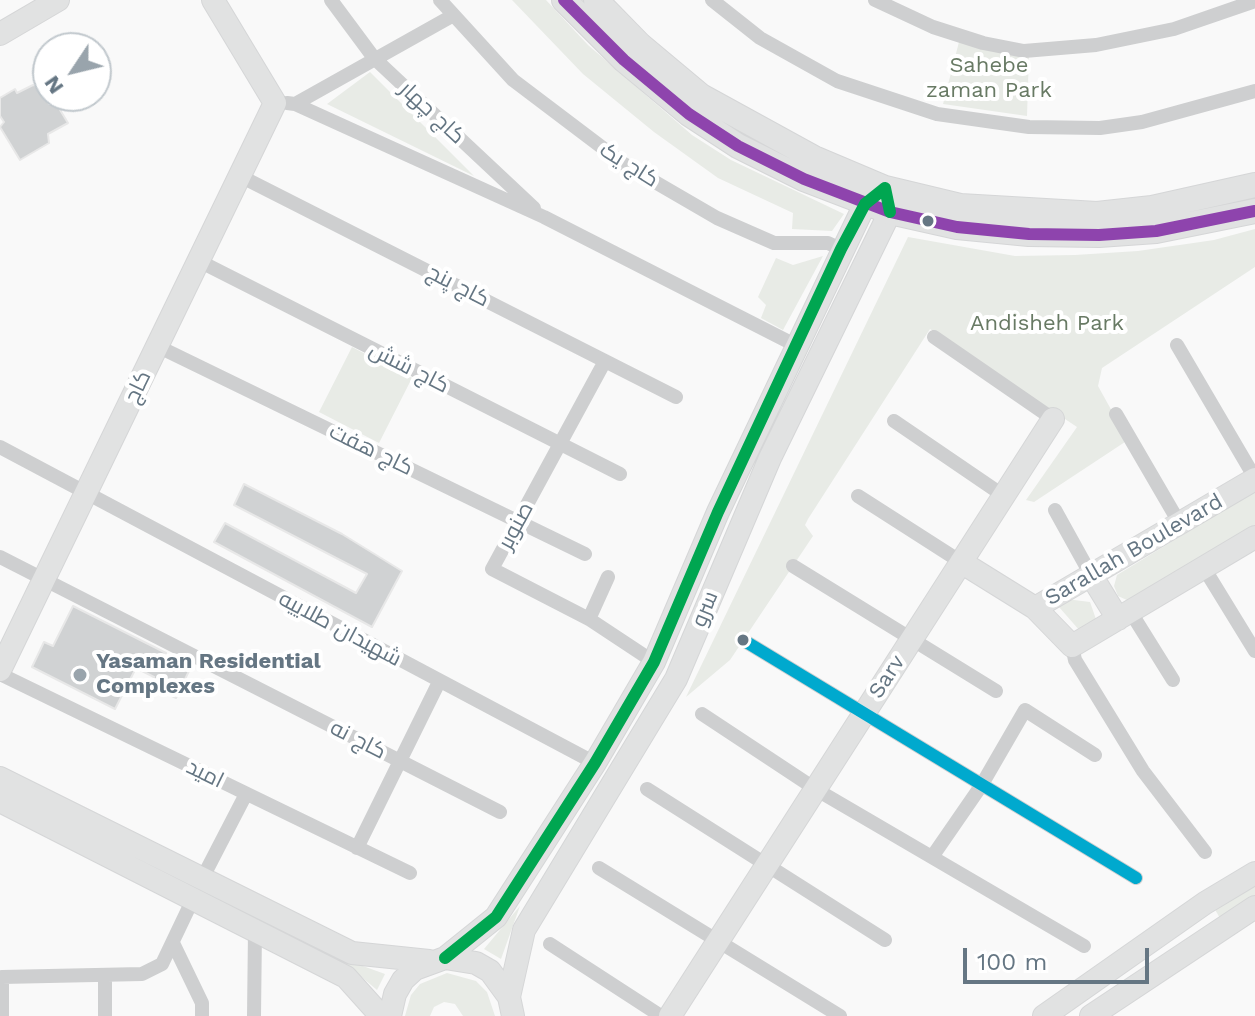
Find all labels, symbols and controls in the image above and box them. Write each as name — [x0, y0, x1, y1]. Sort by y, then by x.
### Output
north arrow — [32, 32, 112, 112]
park label: Sahebe zaman Park — [926, 53, 1052, 104]
text: N — [39, 71, 68, 99]
street label: کاج چهار — [394, 76, 470, 150]
street label: کاج یک — [595, 137, 663, 193]
unlabelled marker — [920, 213, 936, 229]
street label: کاج پنج — [422, 259, 494, 313]
park label: Andisheh Park — [970, 311, 1124, 337]
street label: کاج شش — [365, 337, 453, 399]
street label: کاج — [119, 366, 157, 408]
street label: کاج هفت — [325, 418, 417, 482]
street label: Sarallah Boulevard — [1040, 488, 1228, 612]
street label: صنوبر — [493, 498, 539, 554]
street label: شهیدان طلاییه — [274, 586, 406, 672]
street label: سرو — [686, 587, 724, 631]
unlabelled marker — [735, 632, 751, 648]
place label: Yasaman Residential Complexes — [96, 649, 321, 700]
street label: Sarv — [863, 650, 911, 704]
marker: Yasaman Residential Complexes — [71, 666, 89, 684]
street label: کاج نه — [326, 715, 390, 765]
street label: امید — [182, 754, 228, 794]
scale bar — [967, 932, 1153, 982]
text: 100 m — [977, 948, 1047, 976]

